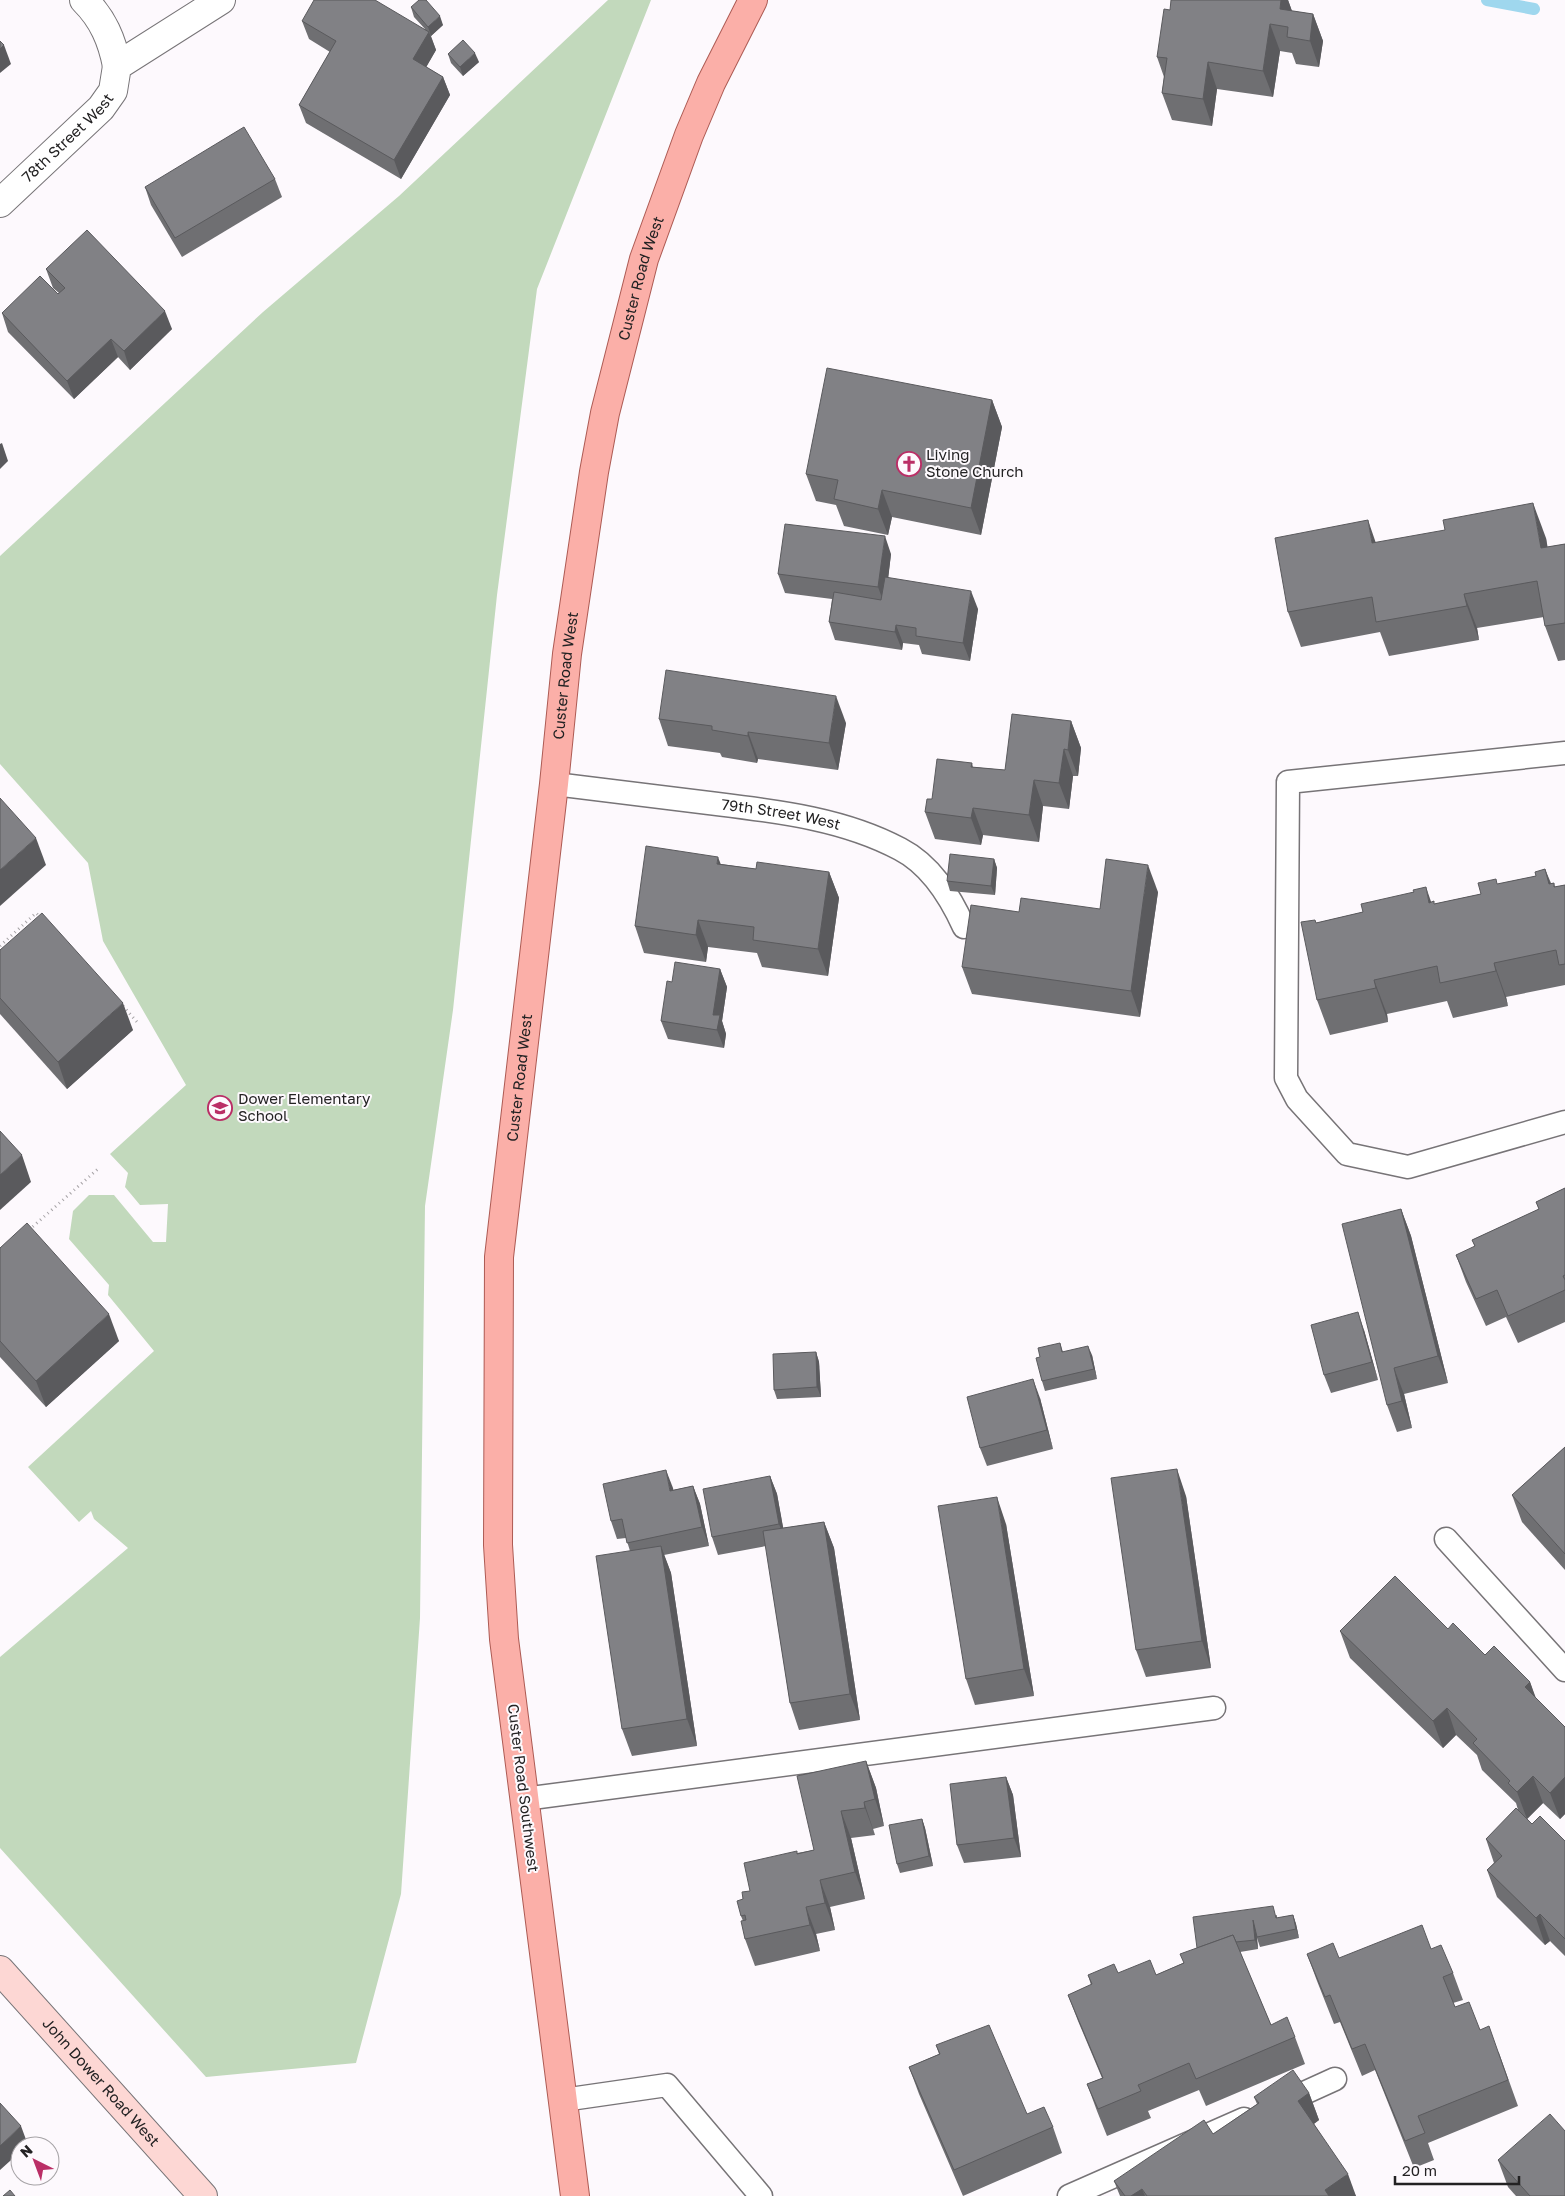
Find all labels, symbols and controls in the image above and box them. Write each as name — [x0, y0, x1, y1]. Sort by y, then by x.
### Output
street label: 78th Street West — [18, 89, 117, 186]
street label: Custer Road West — [614, 213, 667, 342]
place label: Living Stone Church — [926, 445, 1024, 480]
church icon: Living Stone Church — [896, 451, 922, 477]
street label: Custer Road West — [549, 610, 581, 740]
street label: 79th Street West — [720, 795, 843, 833]
street label: Custer Road West — [502, 1013, 535, 1143]
place label: Dower Elementary School — [238, 1089, 371, 1124]
school or university icon: Dower Elementary School — [207, 1095, 233, 1121]
street label: Custer Road Southwest — [505, 1703, 543, 1873]
street label: John Dower Road West — [39, 2014, 164, 2150]
north arrow — [10, 2136, 60, 2186]
text: N — [16, 2141, 36, 2161]
scale bar — [1395, 2154, 1519, 2186]
text: 20 m — [1402, 2161, 1437, 2179]

